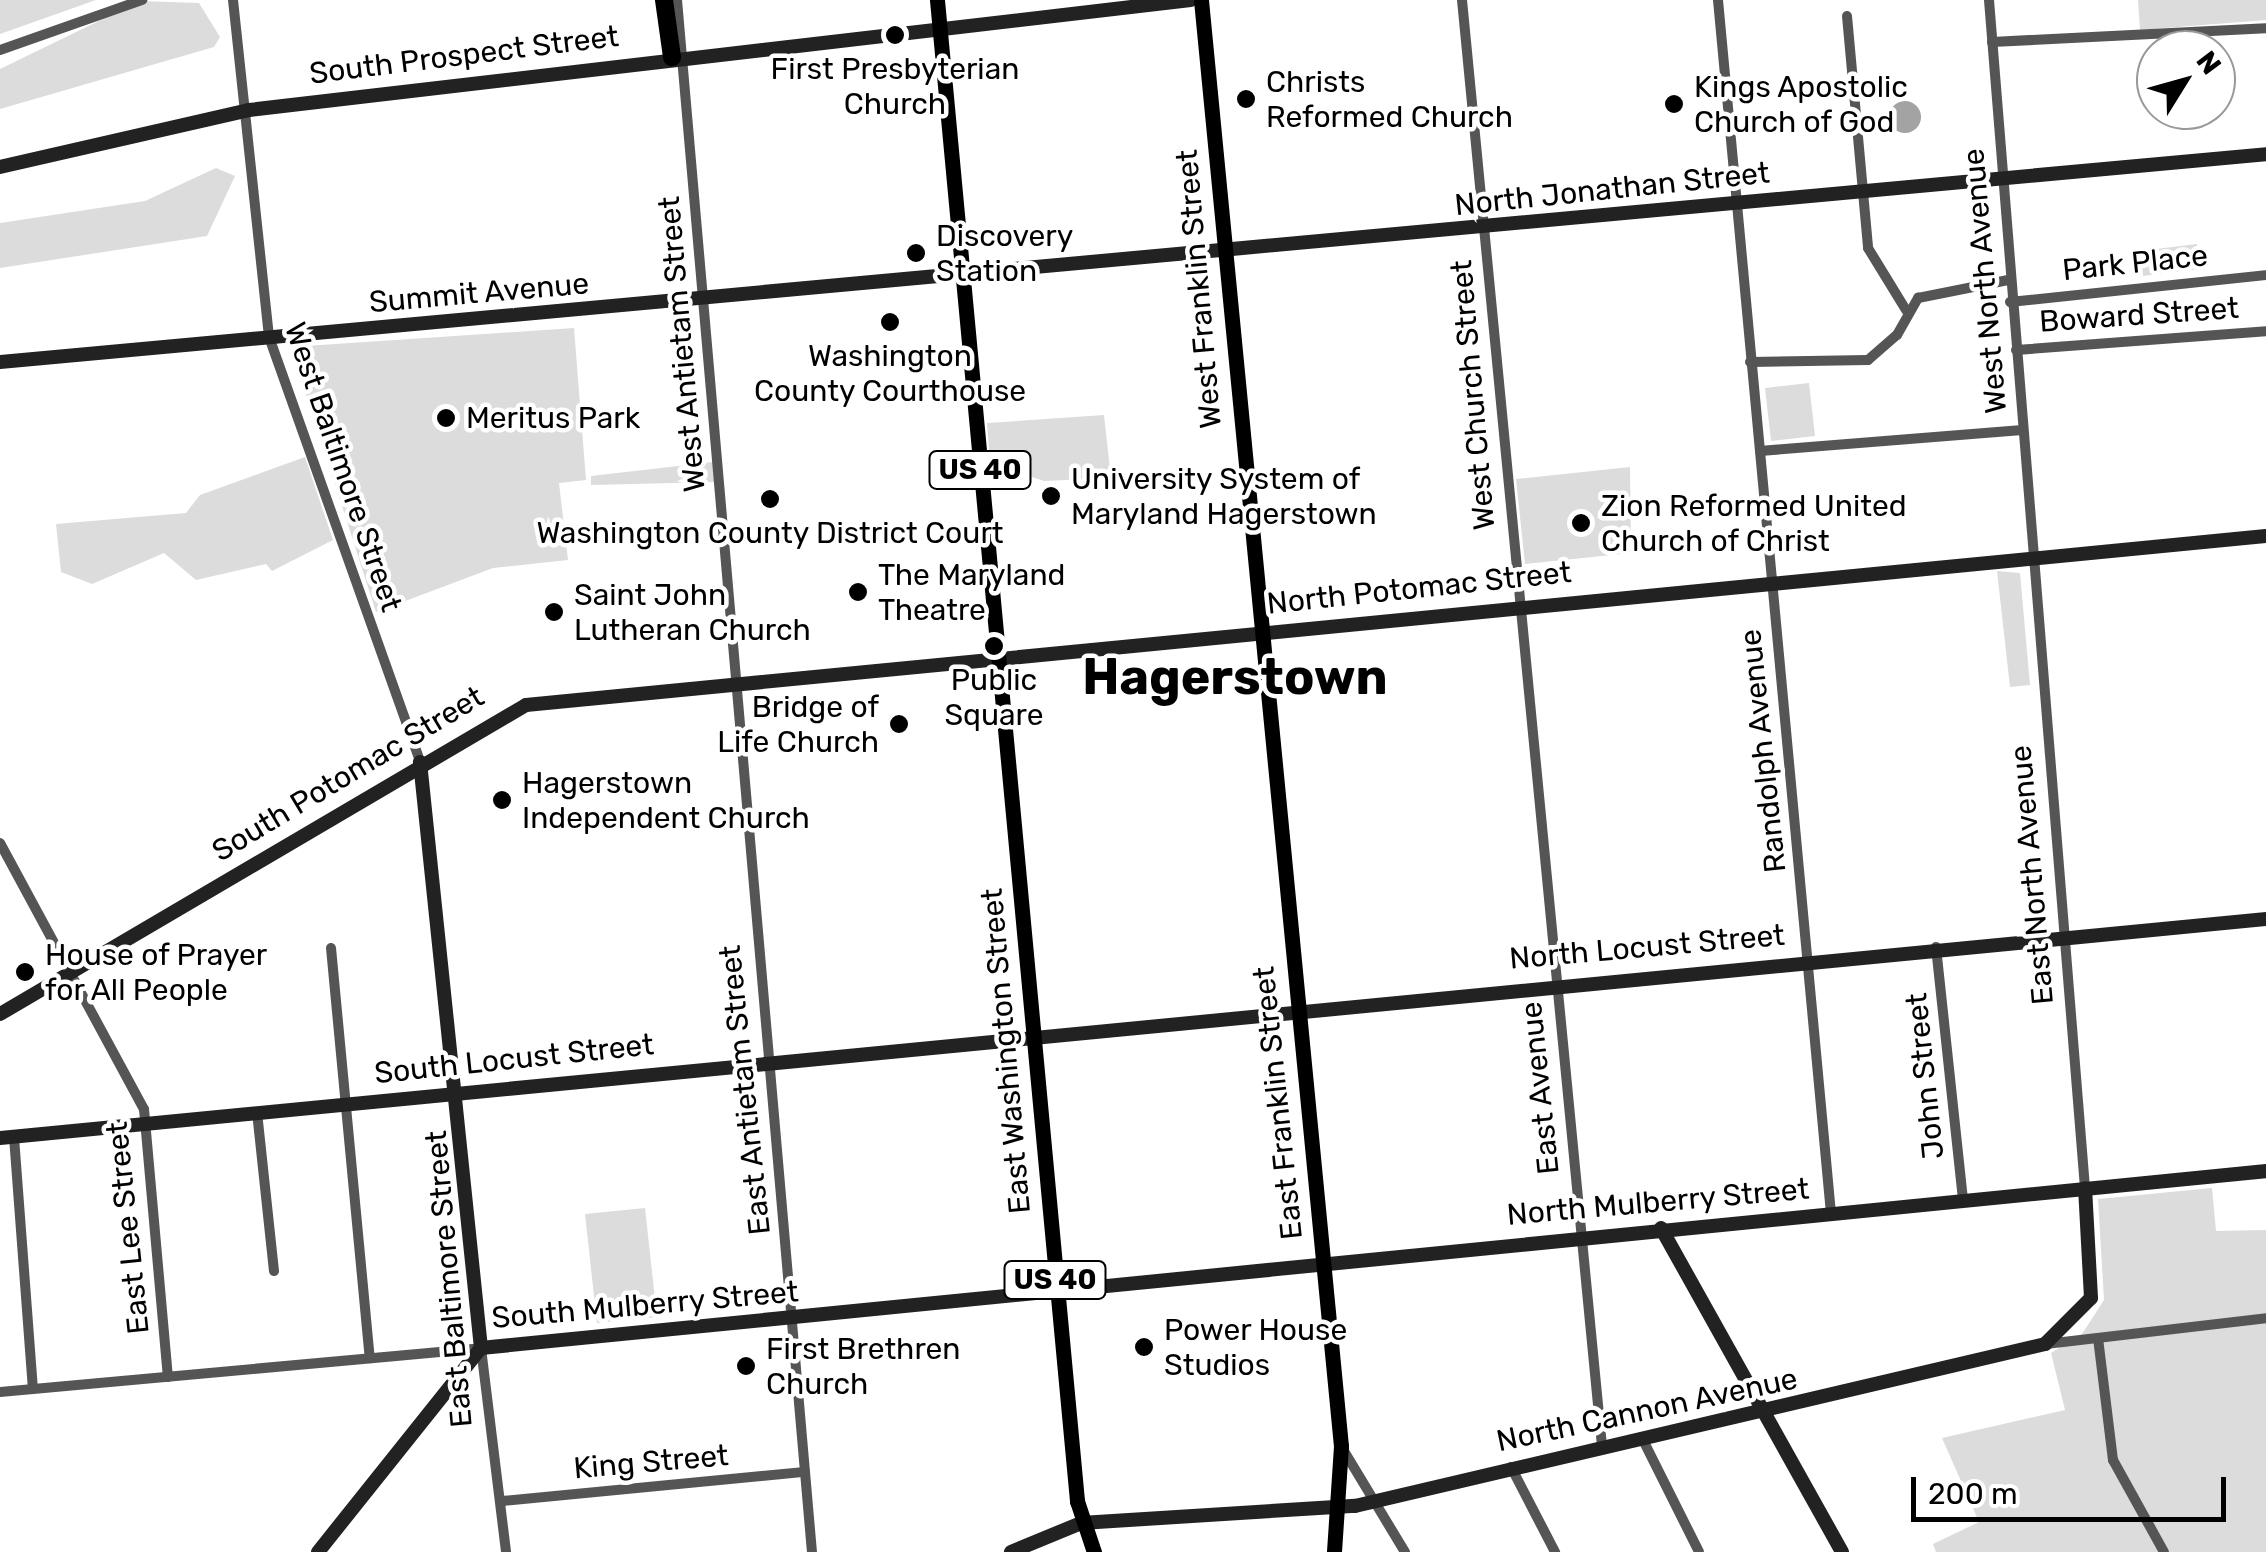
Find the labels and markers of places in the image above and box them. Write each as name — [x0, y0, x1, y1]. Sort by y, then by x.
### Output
marker: First Presbyterian Church — [884, 24, 906, 46]
place label: First Presbyterian Church — [771, 51, 1019, 122]
place label: Christs Reformed Church — [1266, 64, 1513, 134]
place label: Kings Apostolic Church of God — [1694, 69, 1909, 140]
marker: Christs Reformed Church — [1235, 88, 1257, 110]
marker: Kings Apostolic Church of God — [1663, 93, 1685, 115]
place label: Discovery Station — [936, 218, 1073, 288]
marker: Discovery Station — [905, 242, 927, 264]
marker: Washington County Courthouse — [879, 311, 901, 333]
place label: Washington County Courthouse — [754, 338, 1026, 408]
place label: Meritus Park — [466, 400, 640, 436]
marker: Meritus Park — [435, 407, 457, 429]
place label: University System of Maryland Hagerstown — [1071, 461, 1377, 532]
marker: University System of Maryland Hagerstown — [1040, 485, 1062, 507]
marker: Washington County District Court — [759, 488, 781, 510]
place label: Zion Reformed United Church of Christ — [1601, 488, 1907, 558]
marker: Zion Reformed United Church of Christ — [1570, 512, 1592, 534]
place label: Washington County District Court — [536, 515, 1004, 551]
place label: The Maryland Theatre — [878, 557, 1065, 628]
place label: Saint John Lutheran Church — [574, 577, 811, 648]
marker: The Maryland Theatre — [847, 581, 869, 603]
marker: Saint John Lutheran Church — [543, 601, 565, 623]
marker: Public Square — [983, 635, 1005, 657]
place label: Public Square — [944, 662, 1044, 732]
place label: Bridge of Life Church — [717, 689, 879, 760]
marker: Bridge of Life Church — [888, 713, 910, 735]
place label: Hagerstown Independent Church — [522, 765, 810, 836]
marker: Hagerstown Independent Church — [491, 789, 513, 811]
place label: House of Prayer for All People — [45, 937, 268, 1008]
marker: House of Prayer for All People — [14, 961, 36, 983]
place label: Power House Studios — [1164, 1312, 1348, 1382]
place label: First Brethren Church — [766, 1331, 960, 1402]
marker: Power House Studios — [1133, 1336, 1155, 1358]
marker: First Brethren Church — [735, 1355, 757, 1377]

